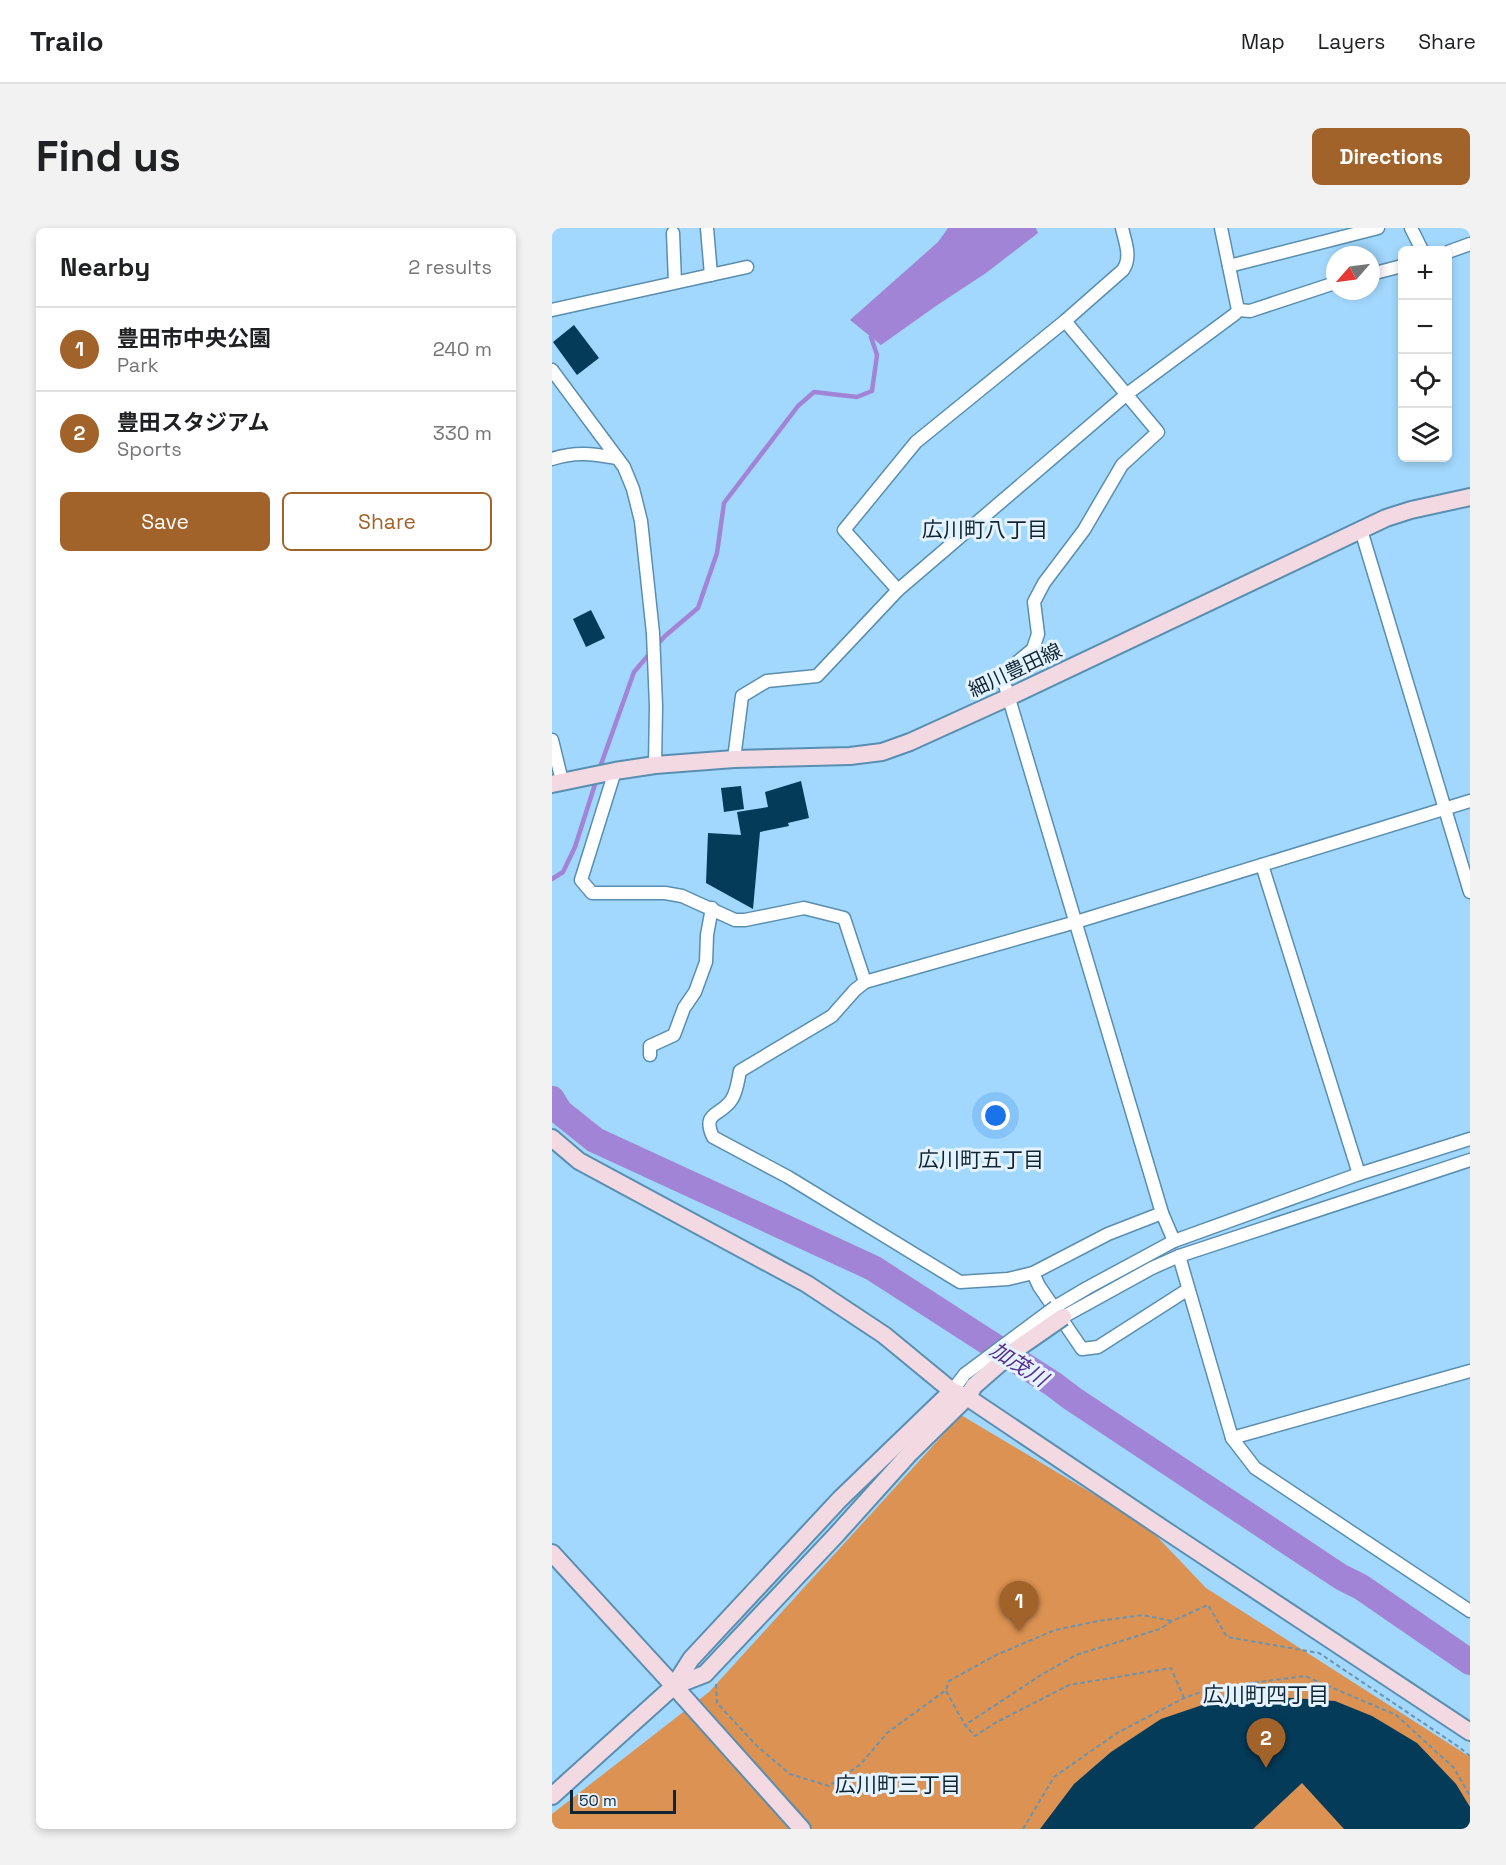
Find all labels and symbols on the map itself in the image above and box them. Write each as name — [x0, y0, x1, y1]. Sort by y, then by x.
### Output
north arrow — [1326, 246, 1380, 300]
district label: 広川町八丁目 — [922, 516, 1048, 543]
street label: 細川豊田線 — [964, 637, 1066, 703]
your location — [981, 1101, 1010, 1130]
district label: 広川町五丁目 — [918, 1146, 1044, 1173]
water label: 加茂川 — [985, 1336, 1054, 1394]
pin: 1 — [1000, 1582, 1038, 1631]
district label: 広川町四丁目 — [1203, 1681, 1329, 1708]
pin: 2 — [1246, 1718, 1286, 1768]
district label: 広川町三丁目 — [835, 1771, 961, 1798]
scale bar — [570, 1787, 676, 1814]

